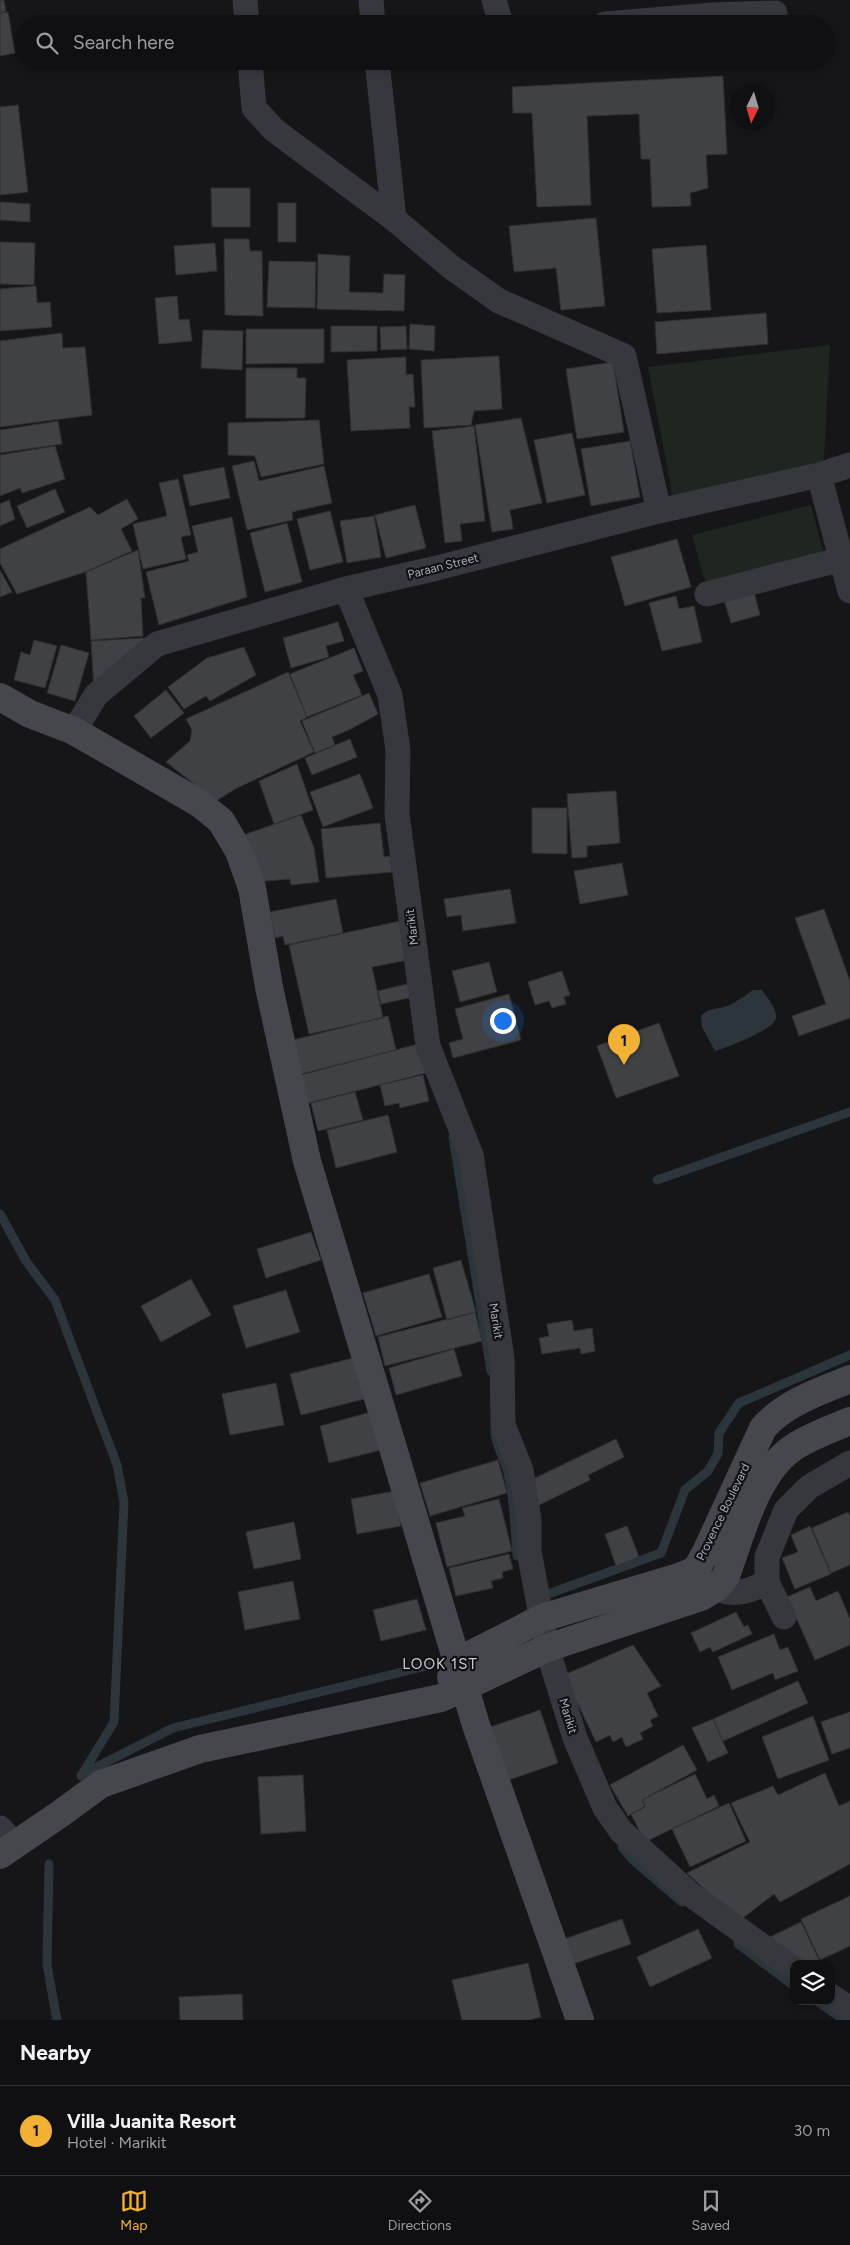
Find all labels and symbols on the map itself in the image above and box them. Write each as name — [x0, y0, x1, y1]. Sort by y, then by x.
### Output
north arrow — [730, 85, 775, 130]
street label: Paraan Street — [406, 550, 480, 582]
street label: Marikit — [403, 908, 421, 946]
your location — [490, 1008, 516, 1034]
pin: 1 — [608, 1024, 640, 1065]
street label: Marikit — [486, 1302, 506, 1340]
street label: Provence Boulevard — [693, 1461, 753, 1563]
district label: LOOK 1ST — [402, 1655, 478, 1673]
street label: Marikit — [556, 1697, 580, 1736]

